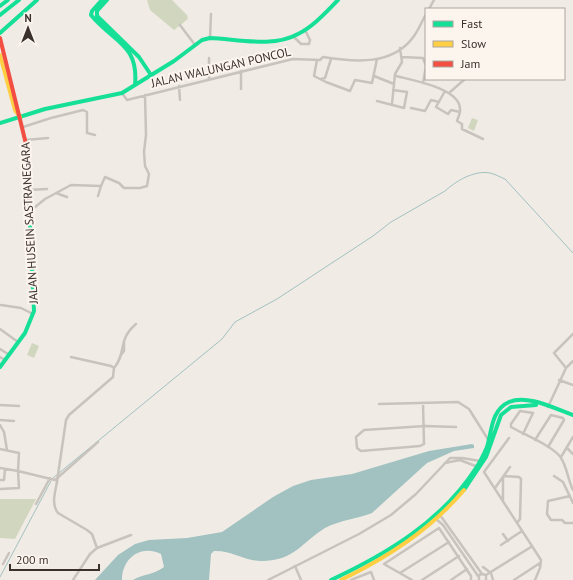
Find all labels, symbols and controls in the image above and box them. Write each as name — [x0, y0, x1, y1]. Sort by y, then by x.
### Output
north arrow — [8, 8, 48, 48]
legend — [425, 8, 565, 80]
text: N — [24, 11, 32, 25]
text: Fast — [461, 16, 482, 31]
text: Slow — [461, 36, 486, 51]
street label: JALAN WALUNGAN PONCOL — [149, 44, 292, 91]
text: Jam — [460, 56, 480, 71]
street label: JALAN HUSEIN SASTRANEGARA — [17, 142, 41, 305]
scale bar — [10, 546, 99, 572]
text: 200 m — [16, 552, 49, 567]

